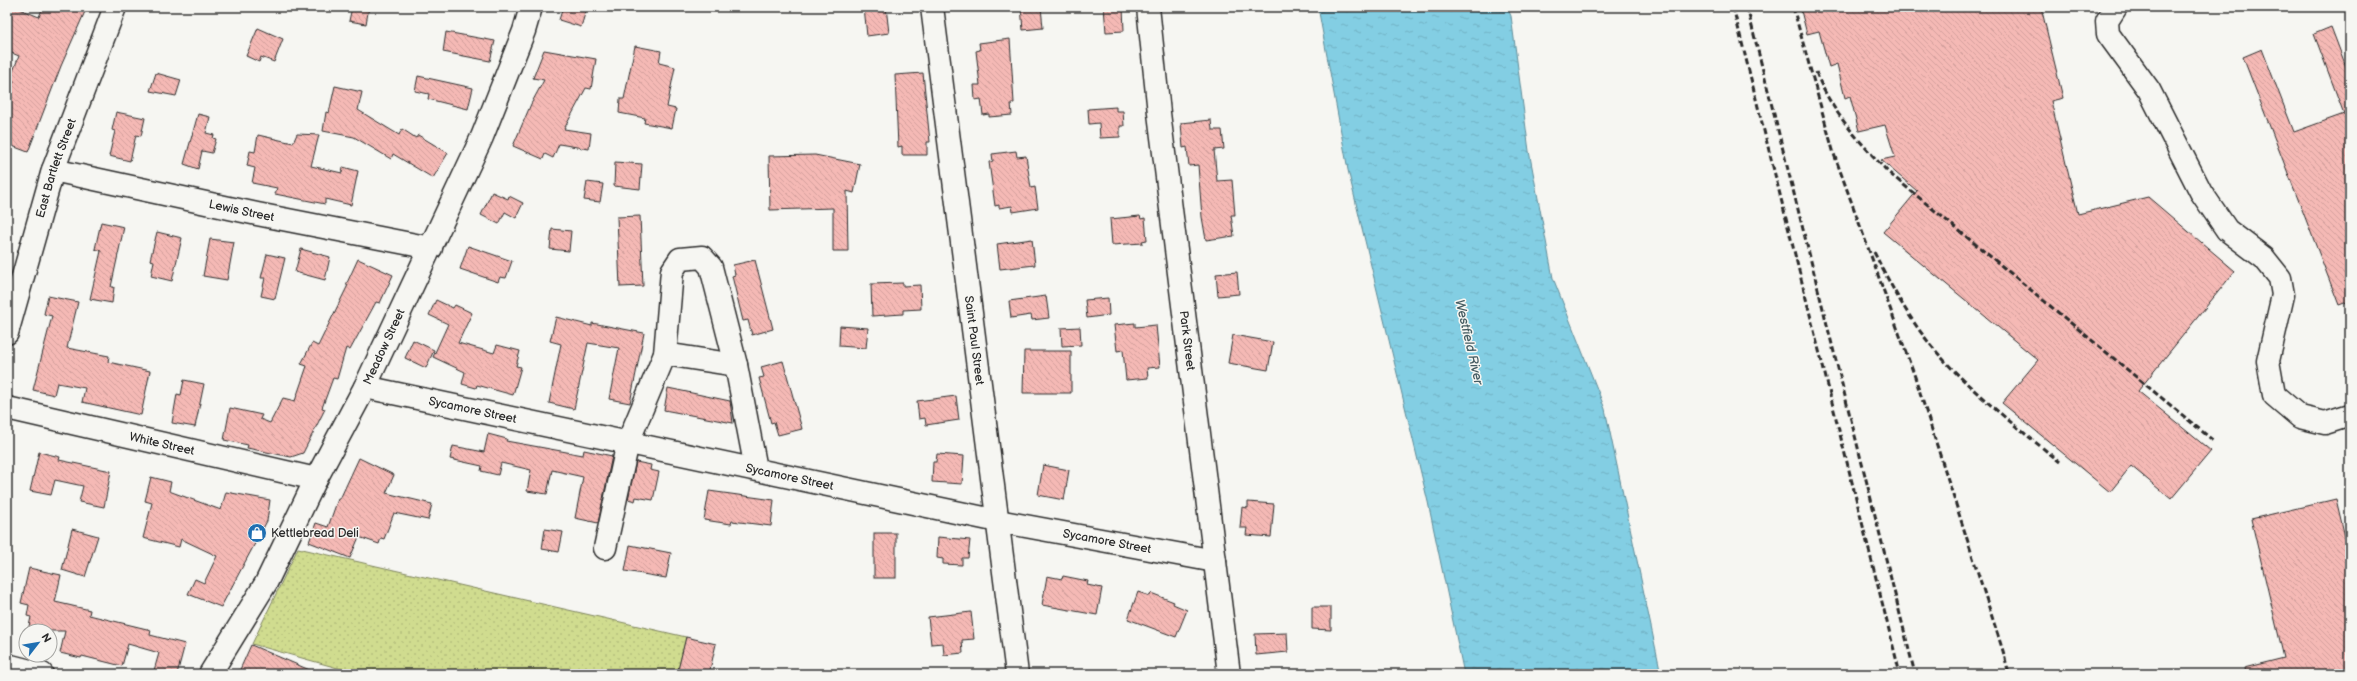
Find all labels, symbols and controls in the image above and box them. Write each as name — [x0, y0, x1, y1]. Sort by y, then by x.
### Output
street label: East Bartlett Street — [32, 116, 80, 219]
street label: Lewis Street — [208, 196, 276, 225]
street label: Saint Paul Street — [961, 295, 988, 386]
water label: Westfield River — [1451, 298, 1487, 387]
street label: Meadow Street — [360, 306, 408, 387]
street label: Park Street — [1176, 310, 1199, 372]
street label: Sycamore Street — [427, 393, 518, 426]
street label: White Street — [128, 429, 196, 458]
street label: Sycamore Street — [744, 460, 835, 494]
shop icon: Kettlebread Deli — [246, 522, 268, 544]
place label: Kettlebread Deli — [271, 526, 359, 541]
street label: Sycamore Street — [1062, 526, 1153, 557]
north arrow — [18, 623, 58, 663]
text: N — [38, 631, 54, 645]

